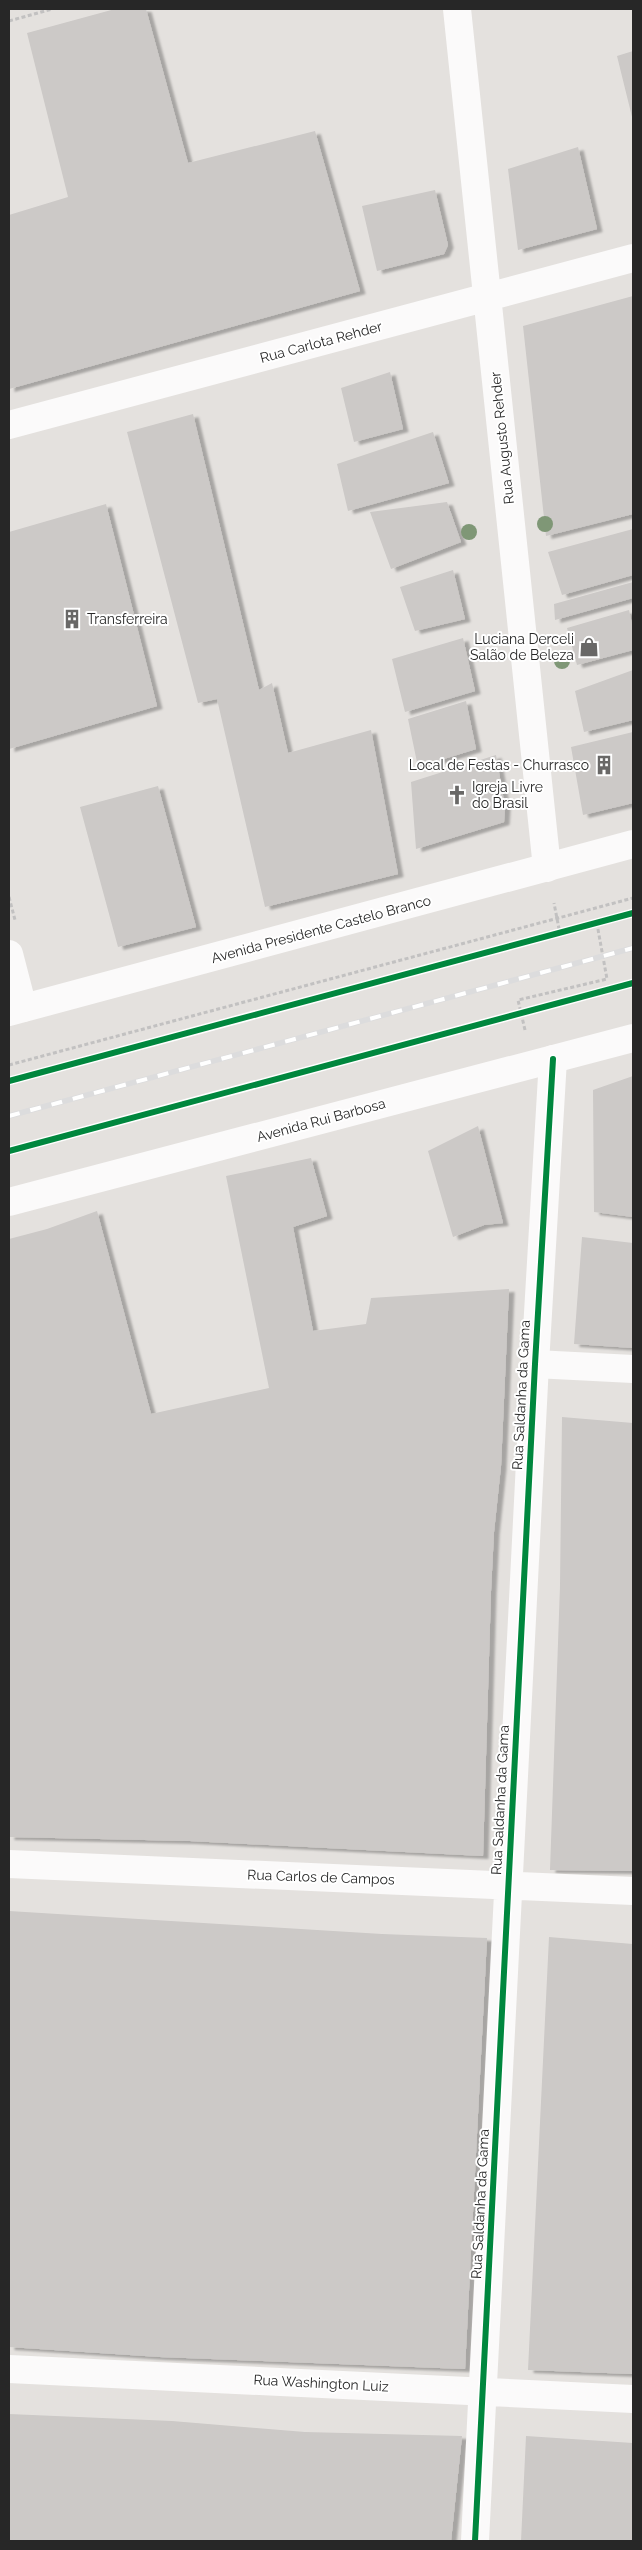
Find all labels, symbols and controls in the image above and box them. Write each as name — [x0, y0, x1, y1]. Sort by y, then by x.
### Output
street label: Rua Carlota Rehder — [258, 318, 384, 366]
street label: Rua Augusto Rehder — [487, 371, 517, 505]
building icon: Transferreira — [61, 608, 83, 630]
place label: Transferreira — [87, 611, 168, 627]
place label: Luciana Derceli Salão de Beleza — [470, 631, 574, 663]
shop icon: Luciana Derceli Salão de Beleza — [578, 636, 600, 658]
building icon: Local de Festas - Churrasco — [593, 754, 615, 776]
place label: Local de Festas - Churrasco — [409, 757, 589, 773]
place label: Igreja Livre do Brasil — [472, 779, 543, 811]
church icon: Igreja Livre do Brasil — [446, 784, 468, 806]
street label: Avenida Presidente Castelo Branco — [209, 892, 433, 966]
street label: Avenida Rui Barbosa — [255, 1095, 387, 1145]
street label: Rua Saldanha da Gama — [509, 1319, 533, 1471]
street label: Rua Saldanha da Gama — [488, 1724, 512, 1876]
street label: Rua Carlos de Campos — [247, 1866, 395, 1888]
street label: Rua Saldanha da Gama — [468, 2128, 492, 2280]
street label: Rua Washington Luiz — [253, 2371, 389, 2395]

